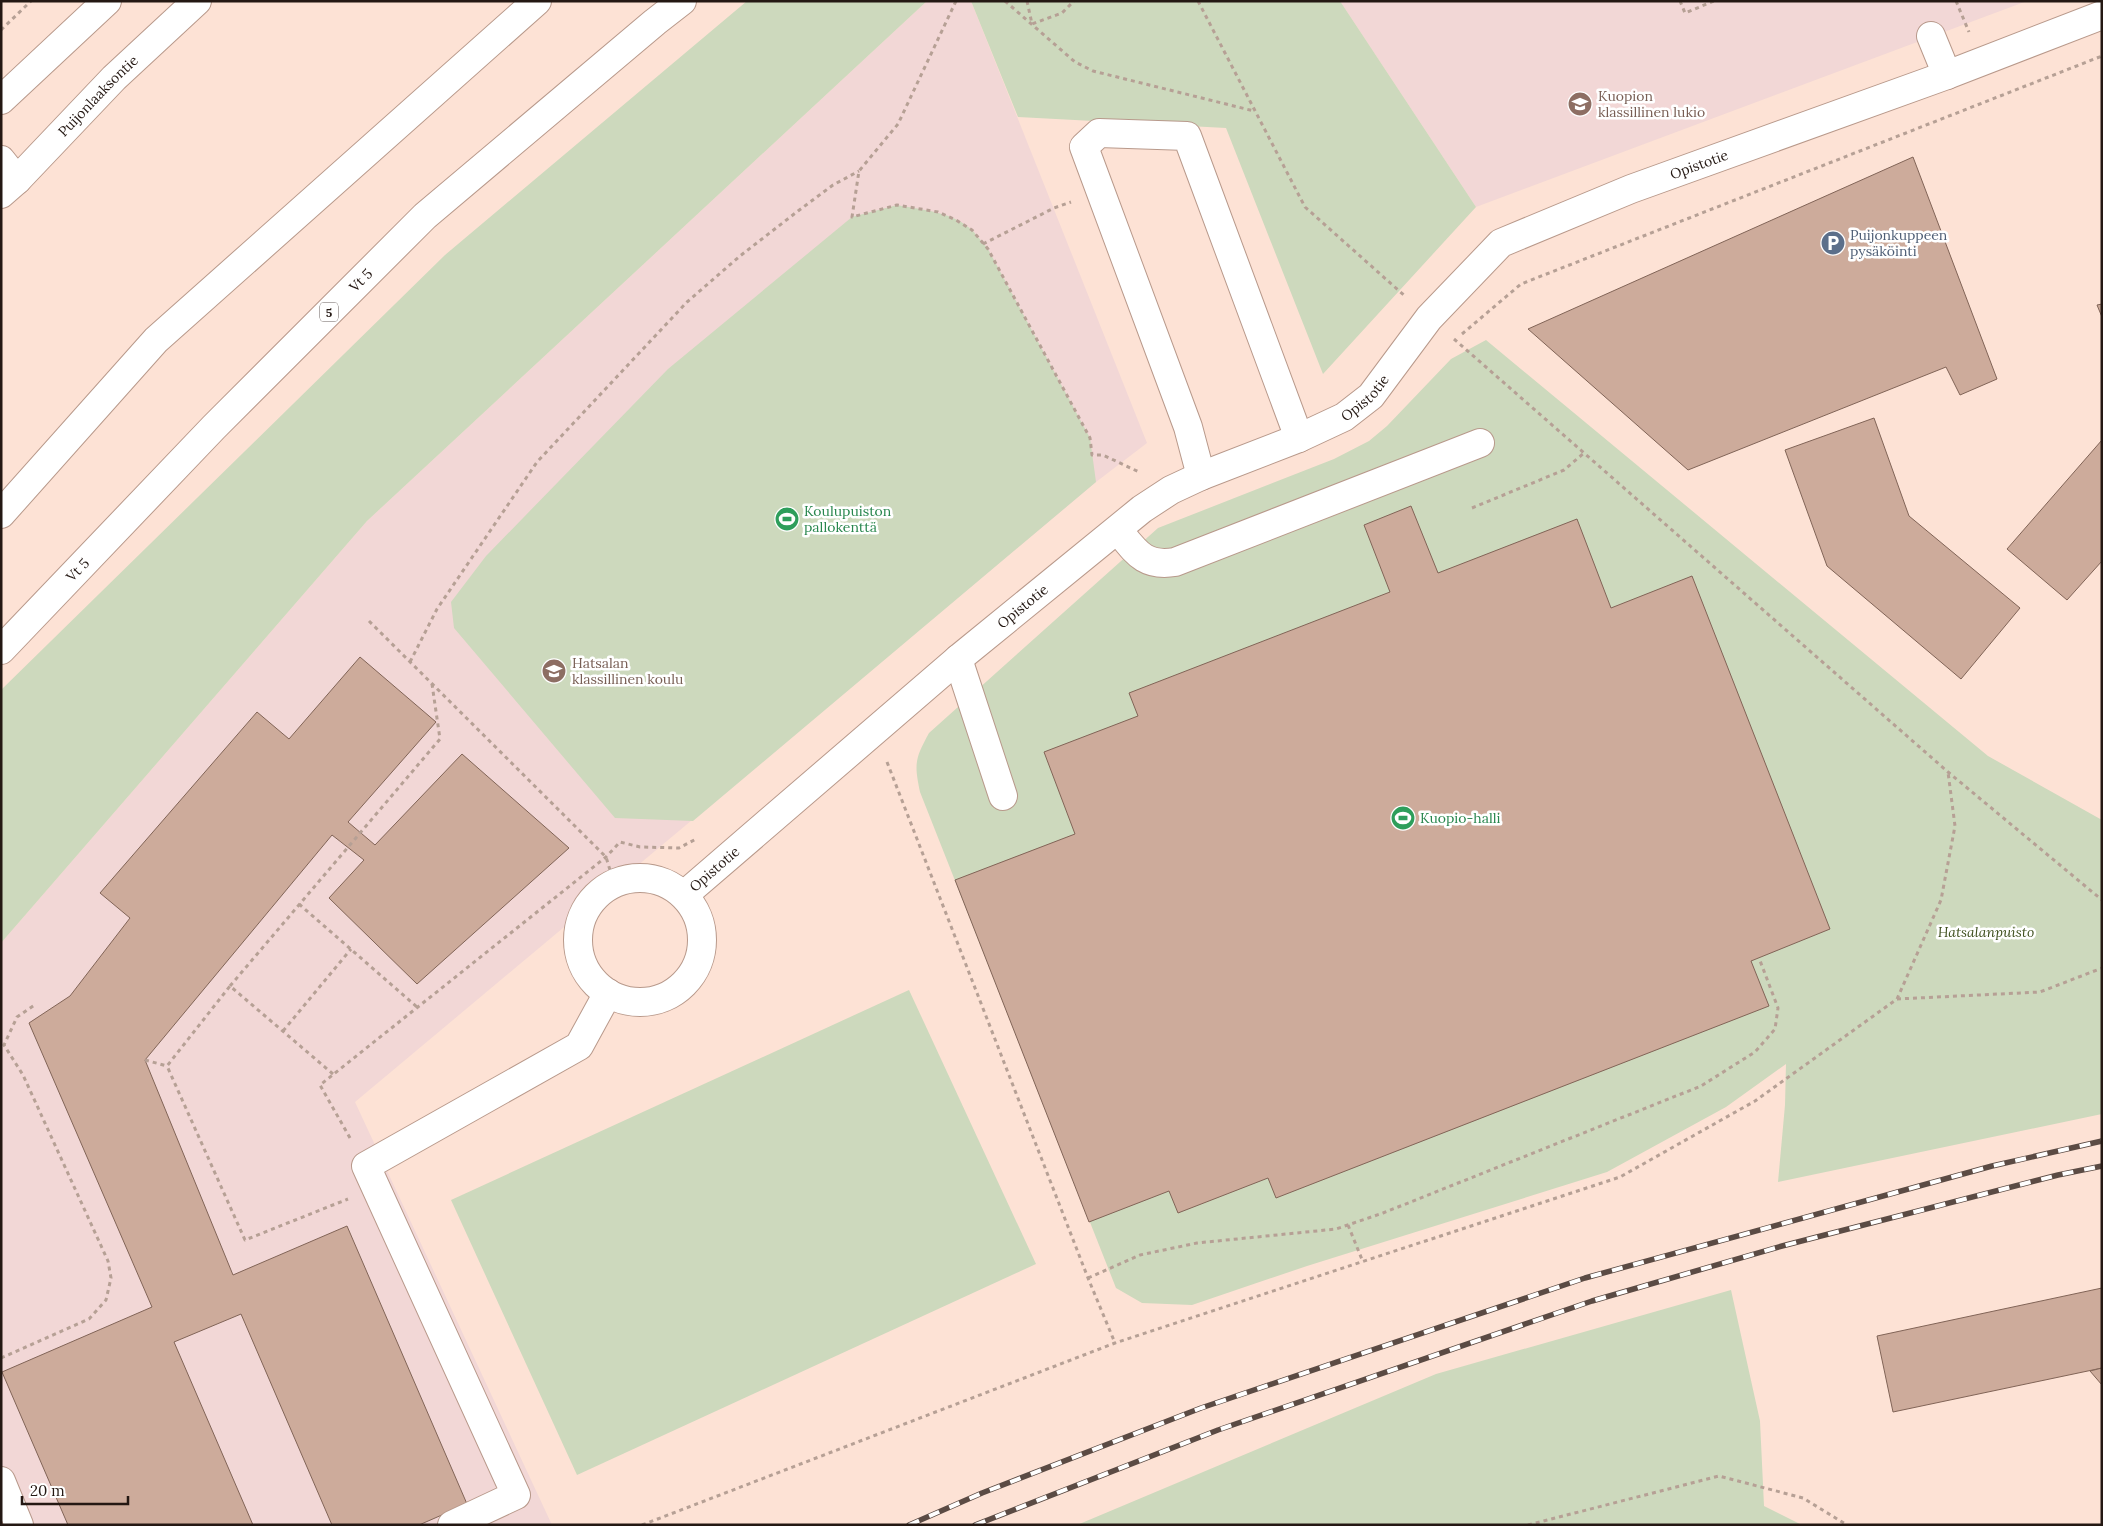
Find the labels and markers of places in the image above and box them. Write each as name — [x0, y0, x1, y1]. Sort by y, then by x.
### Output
place label: Kuopion klassillinen lukio — [1598, 87, 1705, 121]
school or university icon: Kuopion klassillinen lukio — [1567, 91, 1593, 117]
place label: Puijonkuppeen pysäköinti — [1850, 226, 1948, 260]
parking icon: Puijonkuppeen pysäköinti — [1820, 230, 1846, 256]
place label: Koulupuiston pallokenttä — [804, 502, 892, 536]
sports icon: Koulupuiston pallokenttä — [774, 506, 800, 532]
place label: Hatsalan klassillinen koulu — [572, 654, 683, 688]
school or university icon: Hatsalan klassillinen koulu — [541, 658, 567, 684]
sports icon: Kuopio-halli — [1390, 805, 1416, 831]
place label: Kuopio-halli — [1420, 809, 1501, 827]

